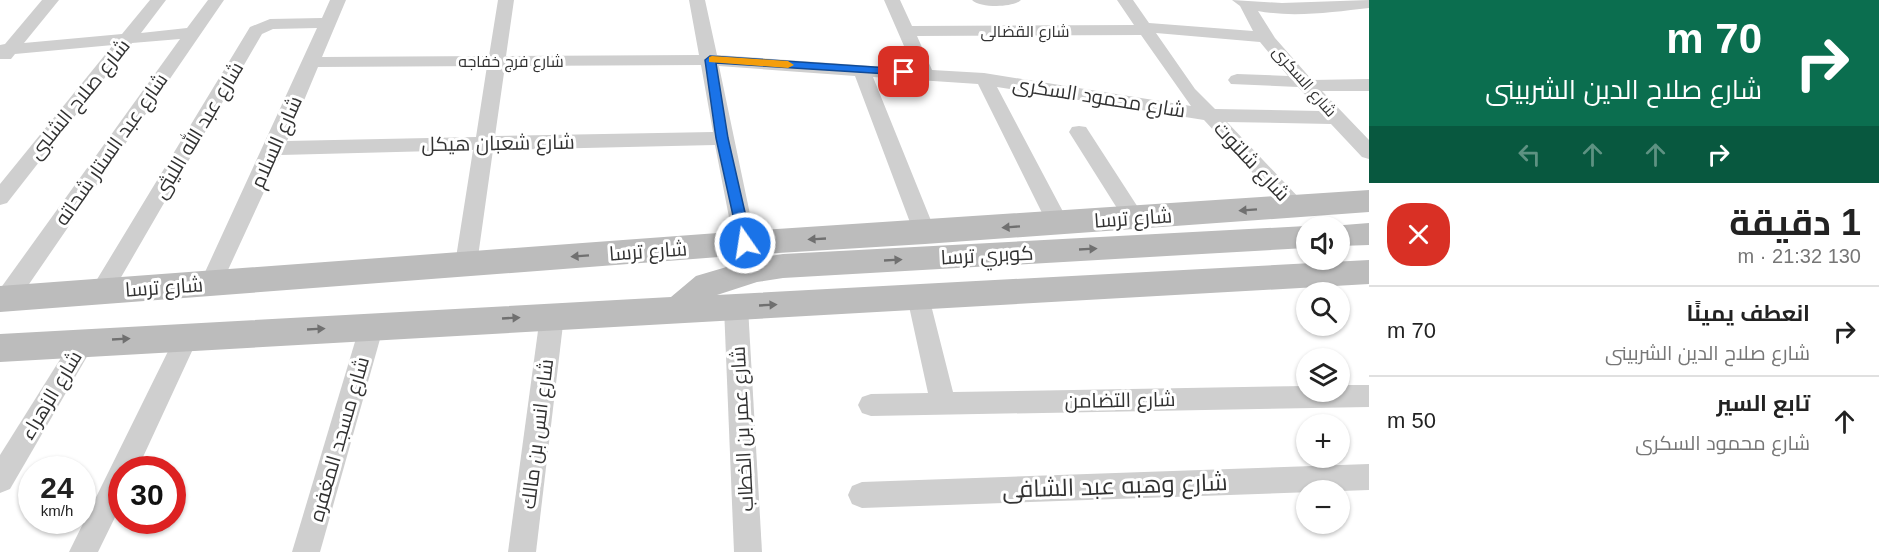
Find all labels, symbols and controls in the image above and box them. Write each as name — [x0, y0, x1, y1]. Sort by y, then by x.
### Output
text: 70 m — [1666, 15, 1762, 62]
street label: شارع القضالى — [980, 23, 1070, 43]
icon: right — [1783, 24, 1861, 102]
street label: شارع صلاح الشلبى — [24, 35, 136, 165]
street label: شارع السكرى — [1267, 43, 1340, 122]
pin — [878, 46, 929, 97]
street label: شارع فرج خفاجه — [458, 53, 564, 73]
icon: arrive — [887, 55, 920, 88]
street label: شارع عبد الله الليثى — [147, 57, 250, 204]
street label: شارع عبد الستار شحاته — [50, 69, 174, 231]
street label: شارع محمود السكرى — [1011, 72, 1187, 124]
text: شارع صلاح الدين الشربينى — [1485, 75, 1762, 105]
street label: شارع السلام — [246, 93, 309, 193]
street label: شارع شلتوت — [1208, 117, 1294, 207]
street label: شارع شعبان هيكل — [421, 131, 575, 158]
icon: left — [1513, 138, 1546, 171]
icon: ahead — [1576, 138, 1609, 171]
icon: ahead — [1639, 138, 1672, 171]
icon: right — [1702, 138, 1735, 171]
text: 1 دقيقة — [1729, 202, 1861, 243]
button: close — [1387, 203, 1450, 266]
street label: شارع ترسا — [1093, 204, 1173, 235]
one-way arrow — [1238, 205, 1257, 214]
position arrow — [713, 211, 777, 275]
map controls — [1296, 216, 1350, 534]
button: sound — [1296, 216, 1350, 270]
one-way arrow — [1002, 222, 1021, 232]
one-way arrow — [807, 235, 826, 244]
street label: شارع ترسا — [608, 237, 688, 268]
street label: كوبري ترسا — [940, 242, 1034, 273]
one-way arrow — [1078, 245, 1097, 254]
text: 130 m · 21:32 — [1738, 245, 1861, 267]
one-way arrow — [571, 251, 590, 260]
one-way arrow — [884, 255, 903, 264]
street label: شارع ترسا — [124, 273, 204, 304]
button: search — [1296, 282, 1350, 336]
one-way arrow — [759, 300, 778, 310]
text: انعطف يمينًا — [1687, 301, 1810, 326]
one-way arrow — [501, 313, 520, 322]
icon: right — [1828, 315, 1861, 348]
text: 70 m — [1387, 318, 1436, 343]
one-way arrow — [306, 324, 325, 333]
one-way arrow — [112, 335, 131, 344]
text: شارع صلاح الدين الشربينى — [1605, 342, 1810, 364]
street label: شارع عمر بن الخطاب — [727, 346, 760, 512]
street label: شارع الزهراء — [16, 347, 89, 445]
button: layers — [1296, 348, 1350, 402]
street label: شارع مسجد المغفره — [305, 354, 376, 525]
street label: شارع انس بن مالك — [517, 358, 560, 511]
street label: شارع التضامن — [1064, 388, 1176, 415]
text: تابع السير — [1716, 391, 1810, 416]
icon: ahead — [1828, 405, 1861, 438]
text: 50 m — [1387, 408, 1436, 433]
button: + — [1296, 414, 1350, 468]
text: شارع محمود السكرى — [1635, 432, 1810, 454]
speed limit sign: 30 — [108, 456, 186, 534]
street label: شارع وهبه عبد الشافى — [1002, 468, 1228, 506]
text: 24 — [40, 471, 74, 504]
button: − — [1296, 480, 1350, 534]
text: km/h — [41, 502, 73, 519]

